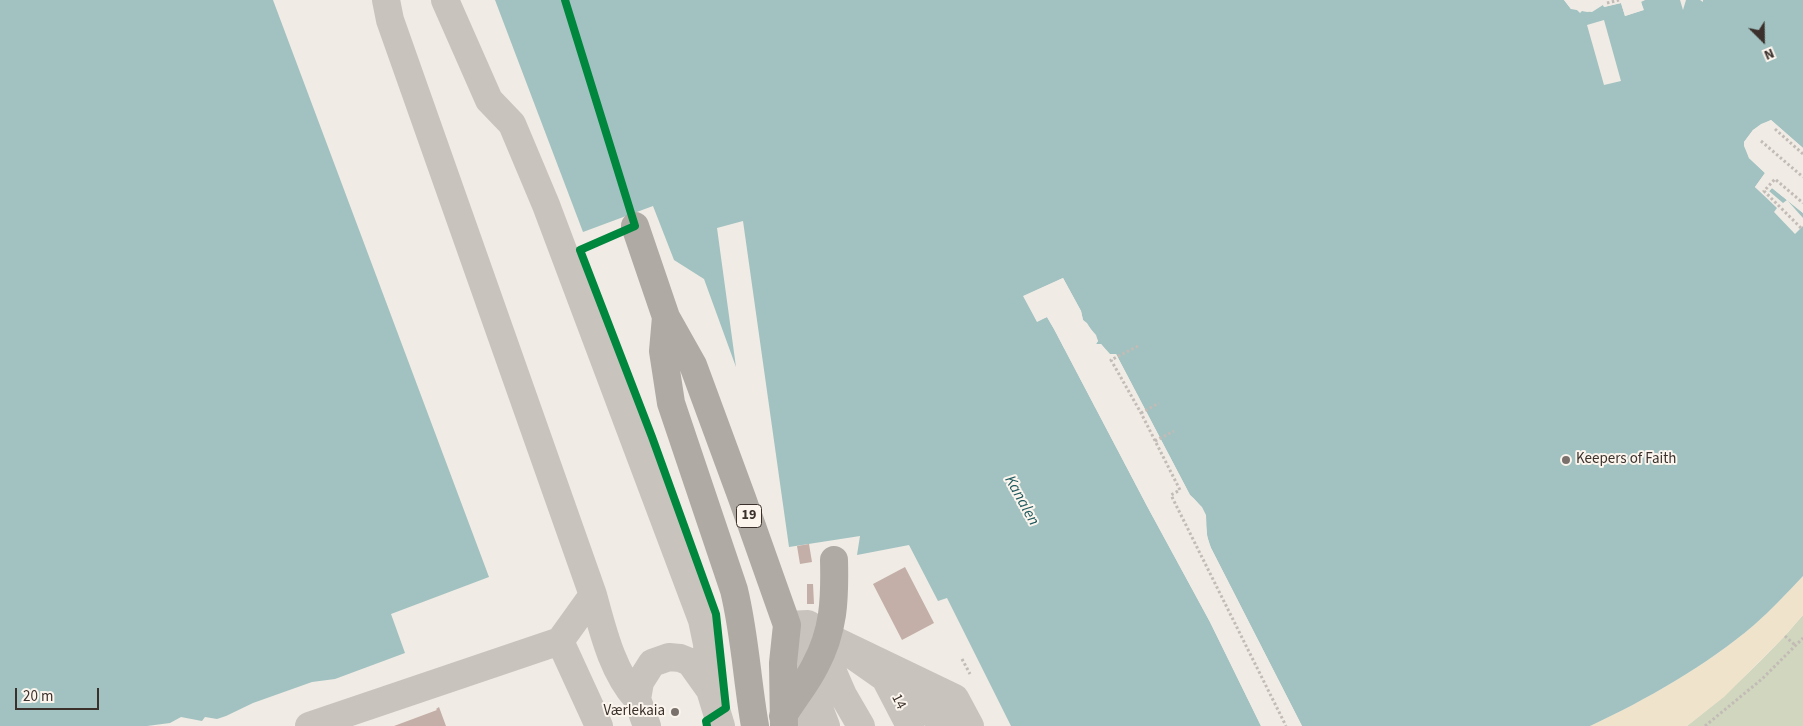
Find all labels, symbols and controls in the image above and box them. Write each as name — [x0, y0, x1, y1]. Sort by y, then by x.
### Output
north arrow — [1738, 15, 1788, 65]
text: N — [1761, 43, 1777, 65]
place label: Keepers of Faith — [1576, 451, 1677, 469]
marker: Keepers of Faith — [1560, 454, 1572, 466]
water label: Kanalen — [999, 473, 1043, 529]
road number: 19 — [736, 504, 762, 528]
scale bar — [18, 678, 101, 710]
text: 20 m — [23, 686, 53, 707]
street label: 14 — [887, 691, 909, 713]
place label: Værlekaia — [603, 703, 665, 721]
marker: Værlekaia — [669, 706, 681, 718]

